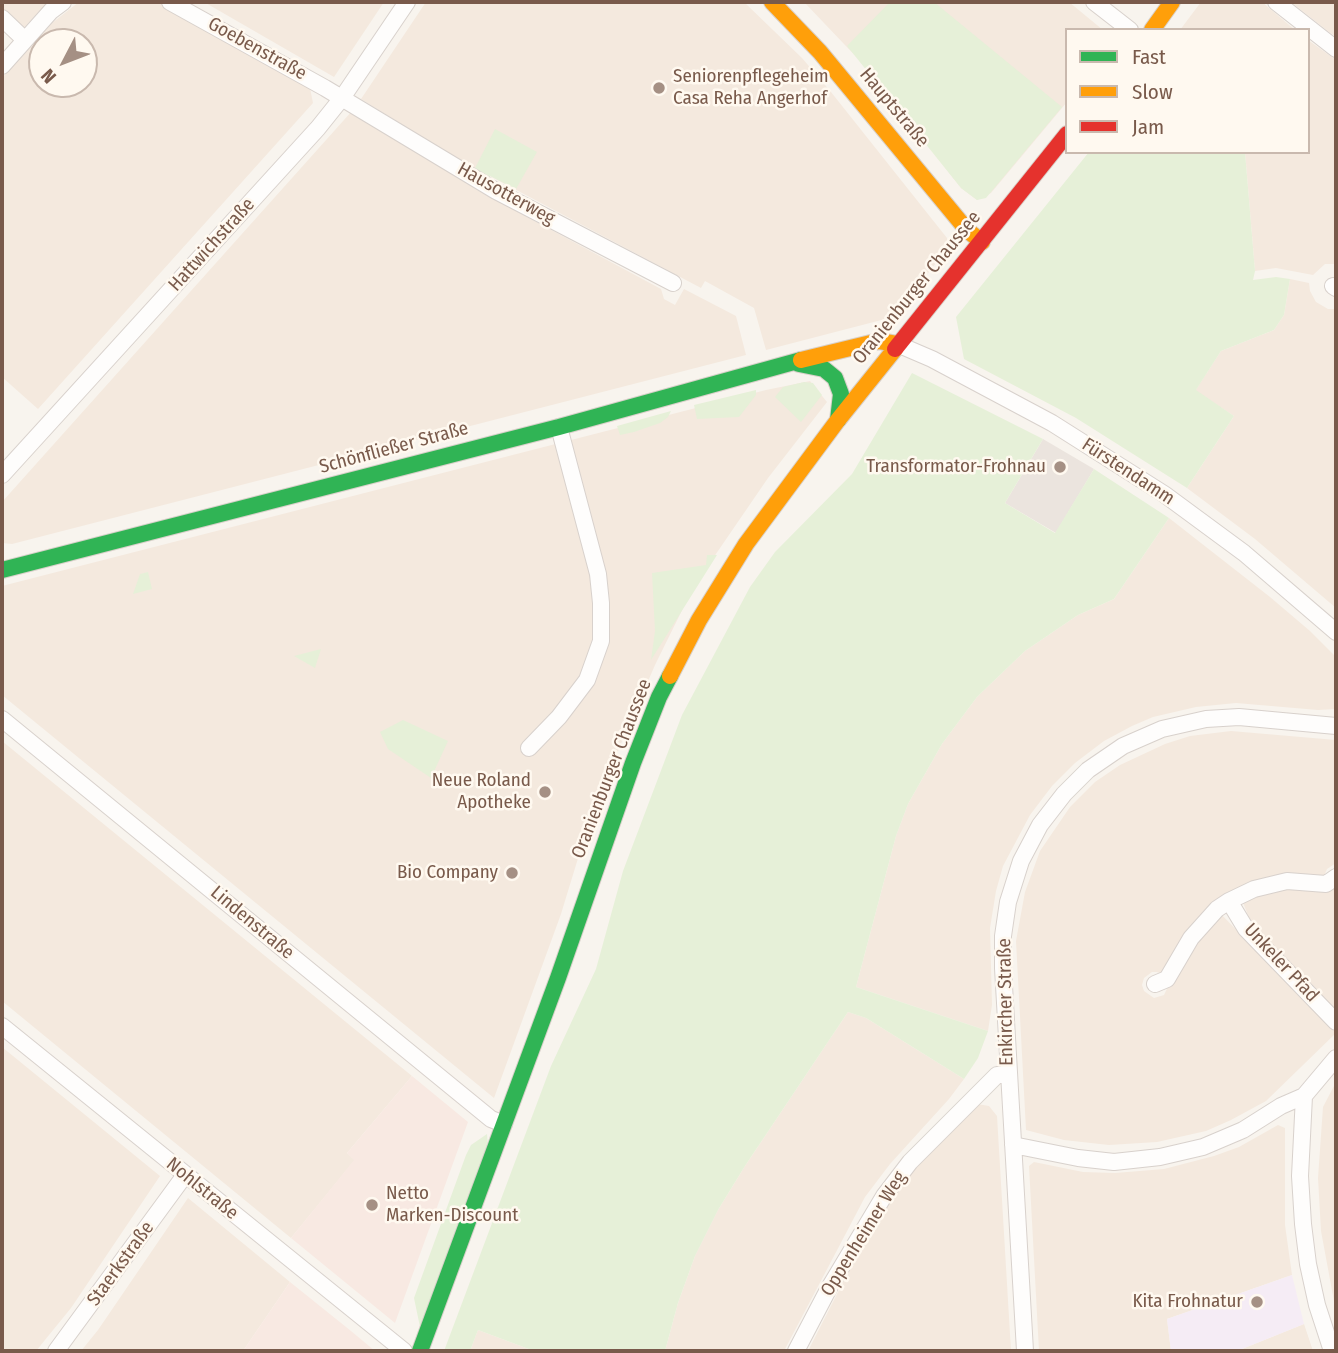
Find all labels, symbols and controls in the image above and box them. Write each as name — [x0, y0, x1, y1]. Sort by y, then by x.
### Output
street label: Goebenstraße — [204, 13, 310, 85]
north arrow — [28, 28, 98, 98]
legend — [1065, 28, 1310, 154]
text: Fast — [1132, 44, 1166, 70]
text: N — [36, 64, 61, 88]
street label: Hauptstraße — [854, 64, 934, 152]
place label: Seniorenpflegeheim Casa Reha Angerhof — [673, 66, 829, 110]
text: Slow — [1132, 79, 1173, 105]
marker: Seniorenpflegeheim Casa Reha Angerhof — [651, 80, 667, 96]
text: Jam — [1132, 114, 1164, 140]
street label: Hausotterweg — [453, 158, 559, 230]
street label: Hattwichstraße — [164, 194, 260, 296]
street label: Oranienburger Chaussee — [848, 207, 986, 369]
street label: Schönfließer Straße — [317, 417, 471, 479]
street label: Fürstendamm — [1077, 434, 1179, 510]
place label: Transformator-Frohnau — [866, 456, 1046, 478]
marker: Transformator-Frohnau — [1052, 459, 1068, 475]
street label: Oranienburger Chaussee — [567, 676, 657, 862]
place label: Neue Roland Apotheke — [432, 770, 531, 814]
marker: Neue Roland Apotheke — [537, 784, 553, 800]
place label: Bio Company — [397, 862, 498, 884]
marker: Bio Company — [504, 865, 520, 881]
street label: Lindenstraße — [206, 881, 298, 965]
street label: Unkeler Pfad — [1239, 919, 1323, 1007]
street label: Enkircher Straße — [993, 938, 1019, 1066]
street label: Nohlstraße — [161, 1153, 243, 1225]
street label: Oppenheimer Weg — [816, 1167, 912, 1301]
place label: Netto Marken-Discount — [386, 1183, 518, 1227]
marker: Netto Marken-Discount — [364, 1197, 380, 1213]
street label: Staerkstraße — [83, 1217, 159, 1311]
place label: Kita Frohnatur — [1132, 1291, 1243, 1313]
marker: Kita Frohnatur — [1249, 1294, 1265, 1310]

